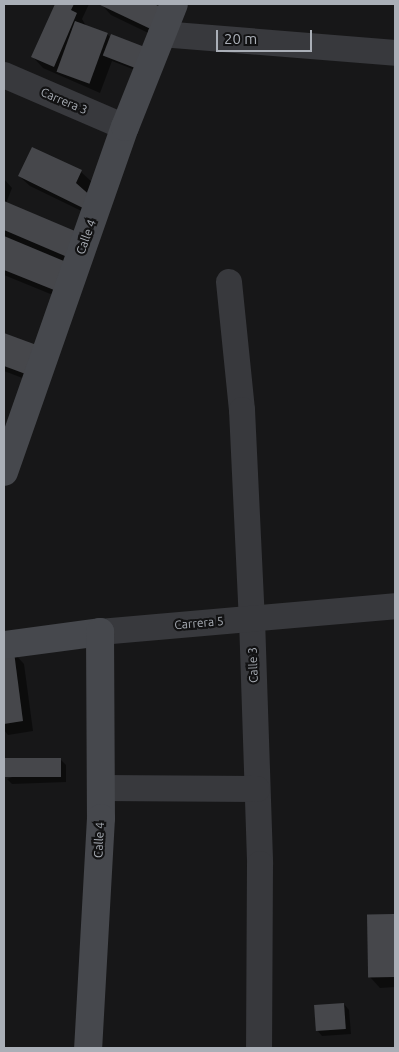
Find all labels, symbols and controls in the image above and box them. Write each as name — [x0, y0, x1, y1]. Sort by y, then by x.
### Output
scale bar — [219, 20, 315, 52]
text: 20 m — [224, 30, 257, 47]
street label: Carrera 3 — [38, 85, 90, 117]
street label: Calle 4 — [73, 218, 99, 256]
street label: Carrera 5 — [174, 614, 224, 632]
street label: Calle 3 — [245, 647, 261, 683]
street label: Calle 4 — [91, 822, 107, 858]

